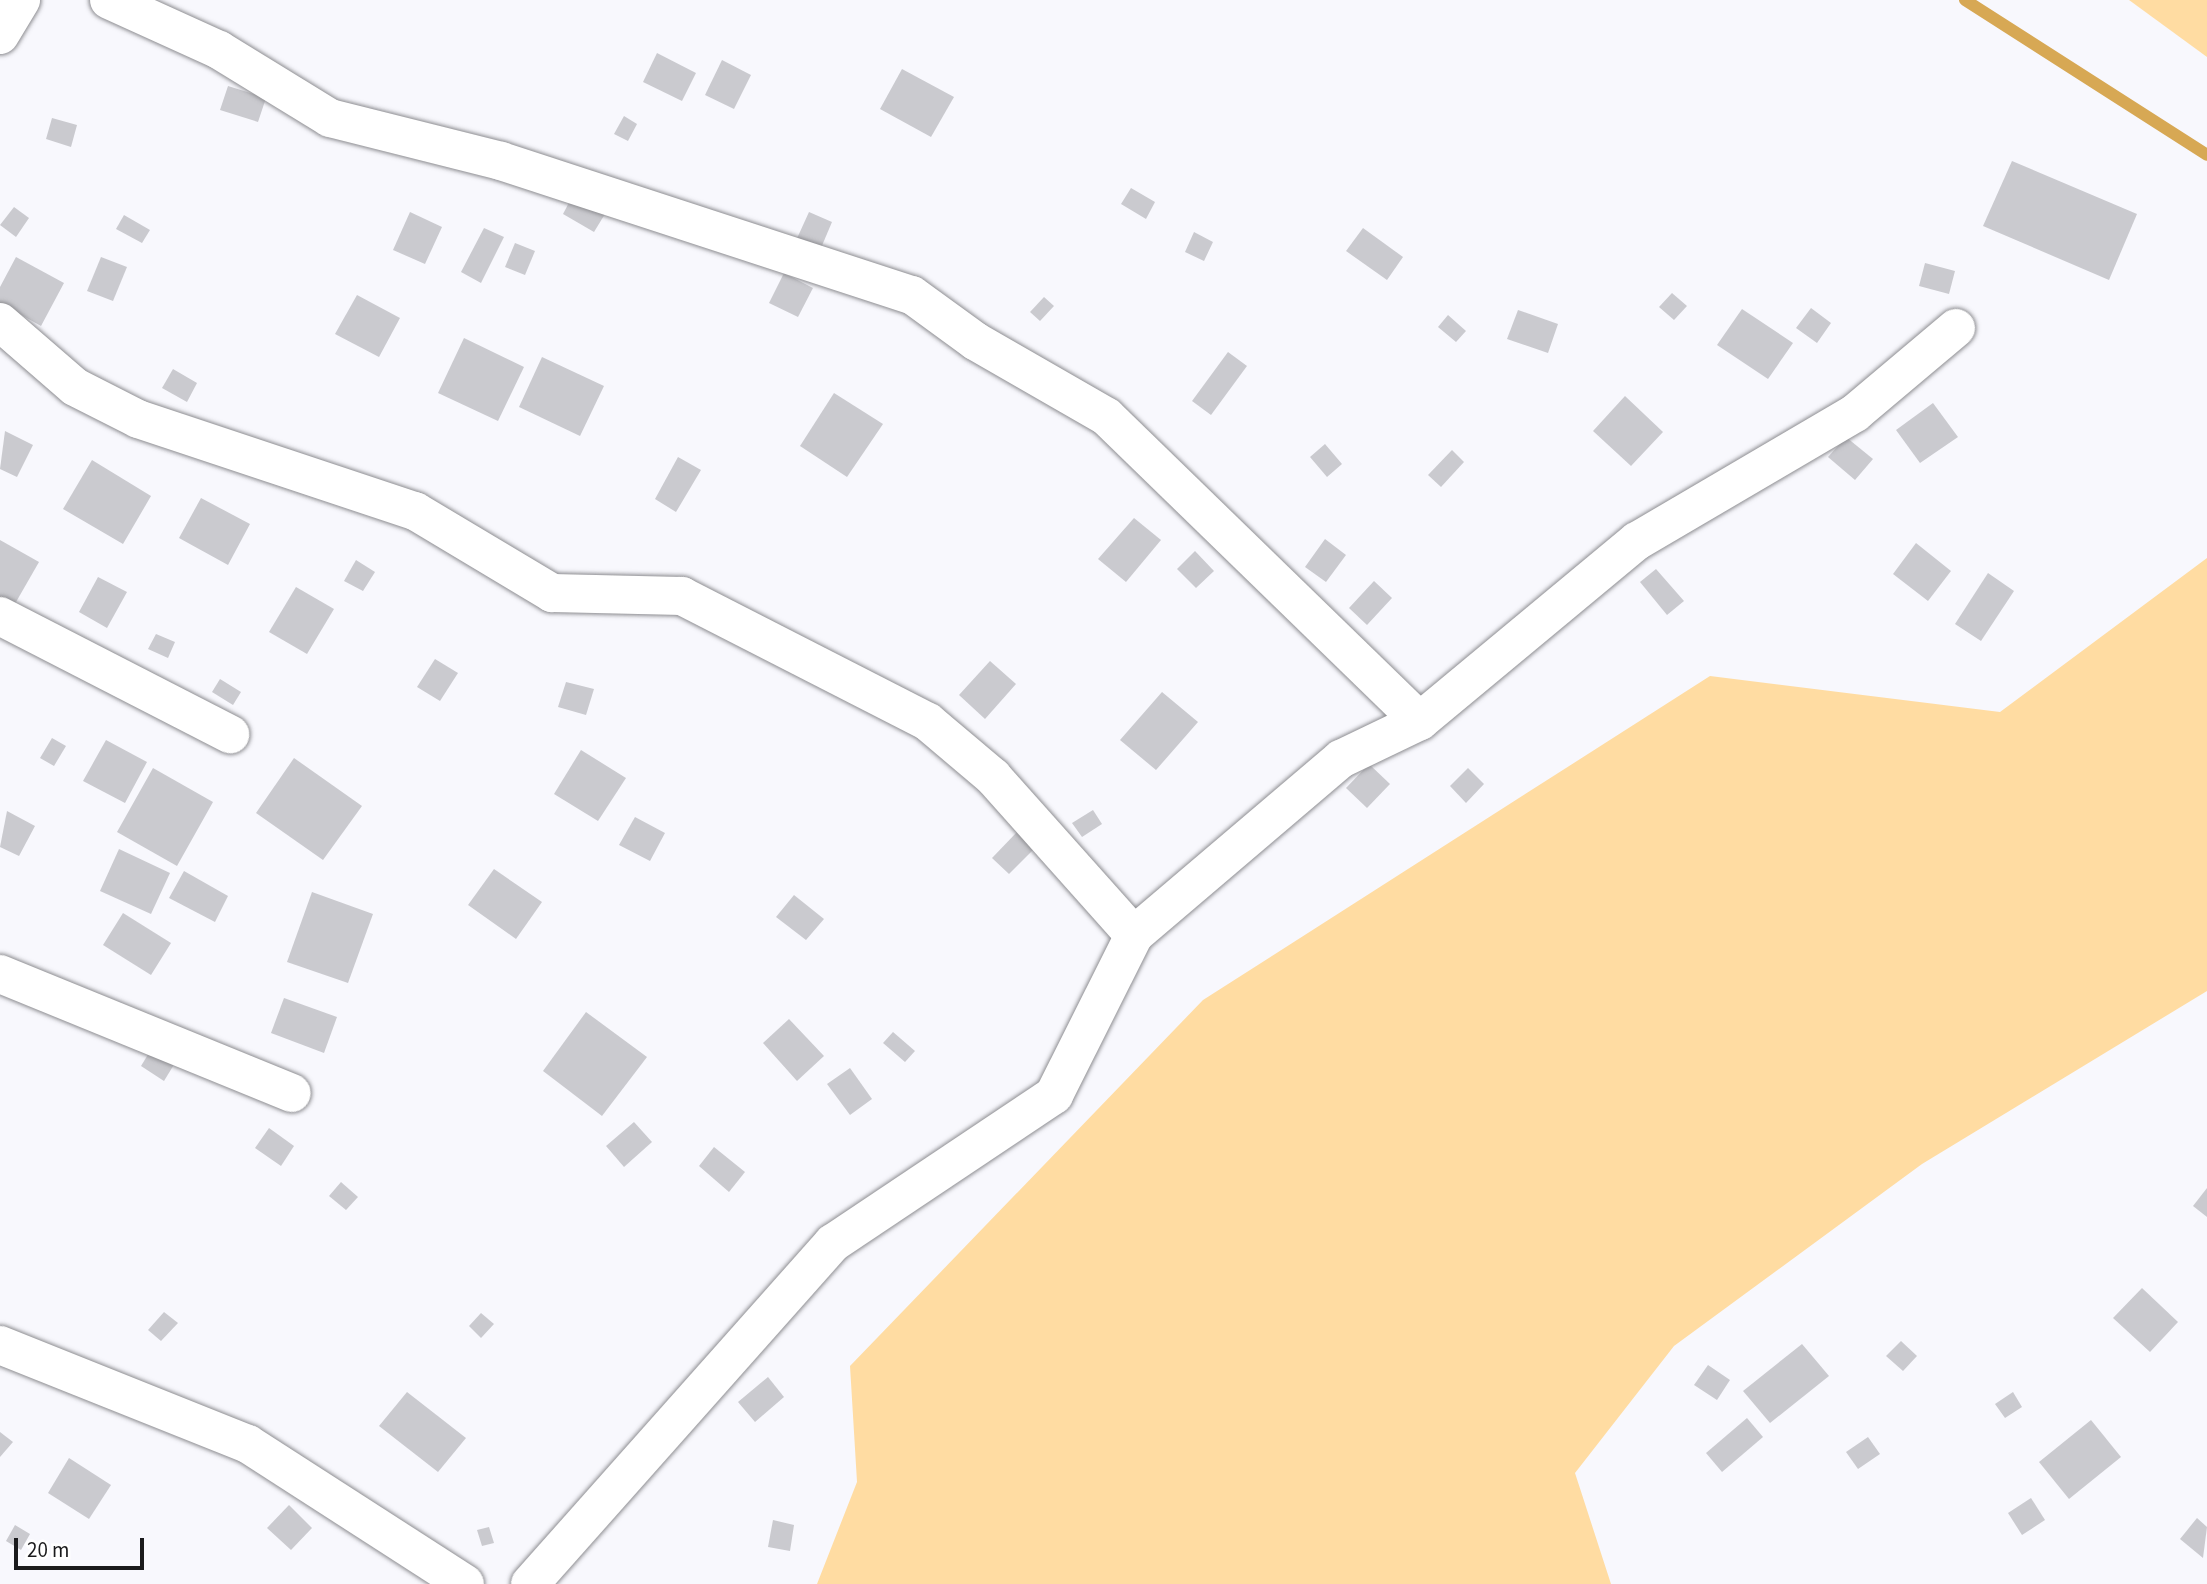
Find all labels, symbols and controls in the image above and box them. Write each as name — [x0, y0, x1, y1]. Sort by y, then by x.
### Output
scale bar — [18, 1524, 147, 1568]
text: 20 m — [27, 1535, 69, 1565]

